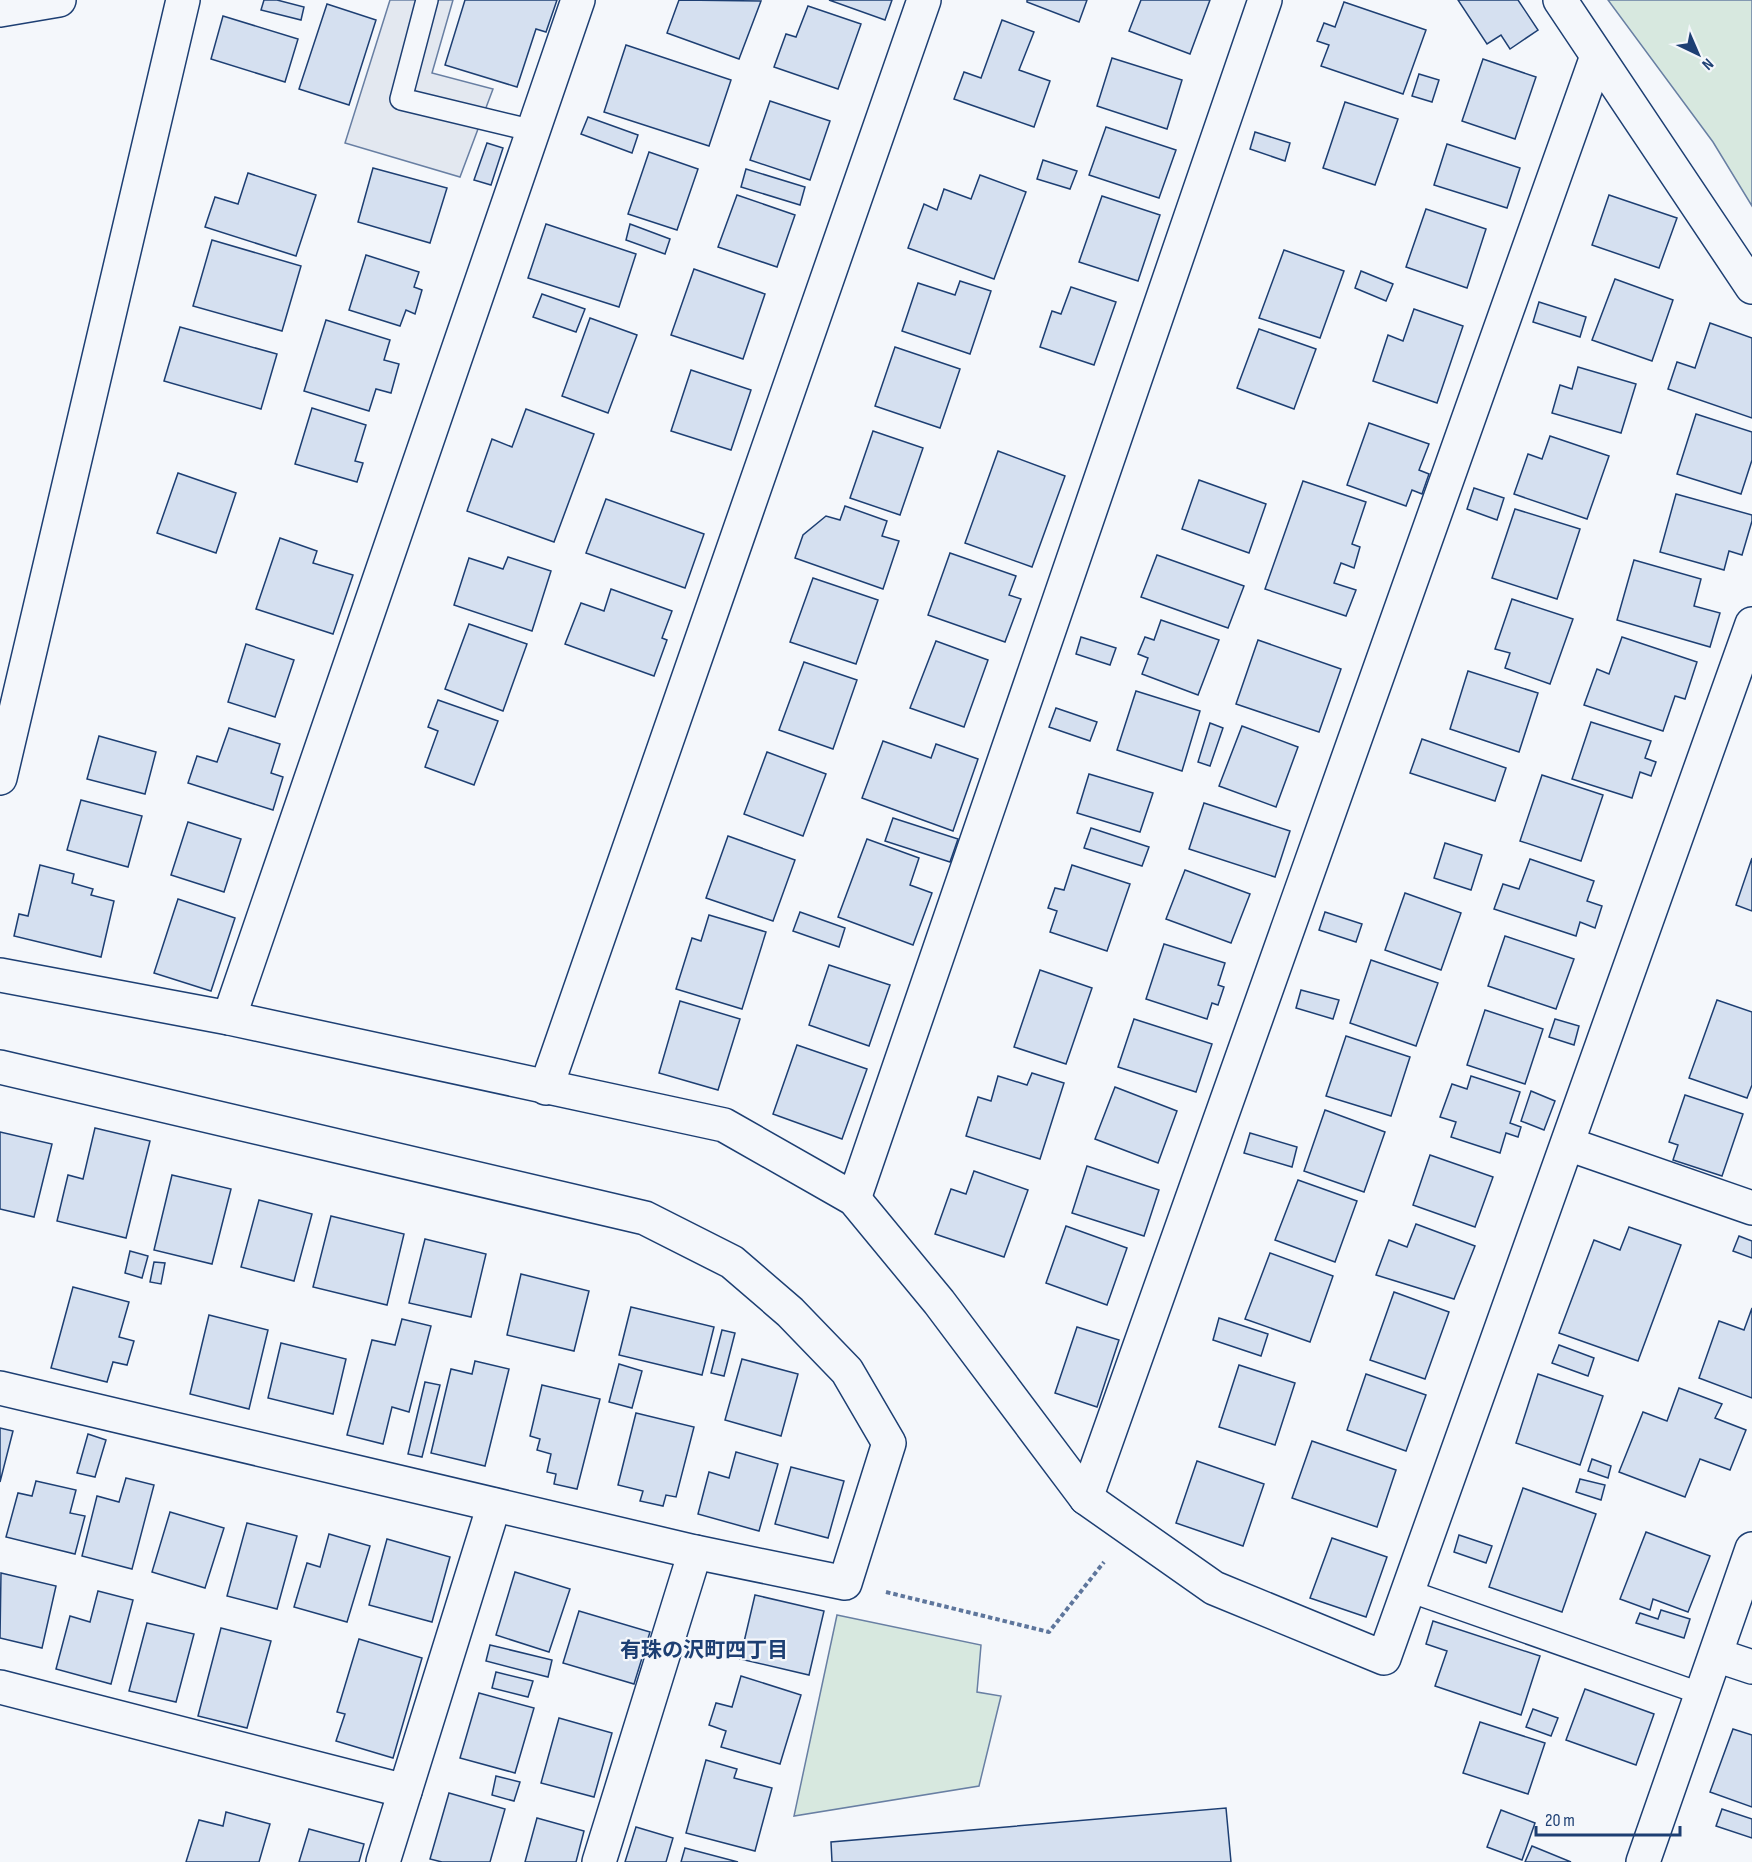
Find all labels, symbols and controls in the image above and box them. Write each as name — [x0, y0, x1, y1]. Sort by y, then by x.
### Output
north arrow — [1668, 24, 1728, 84]
text: N — [1698, 54, 1717, 74]
district label: 有珠の沢町四丁目 — [620, 1638, 788, 1663]
scale bar — [1536, 1799, 1680, 1837]
text: 20 m — [1545, 1810, 1575, 1831]

